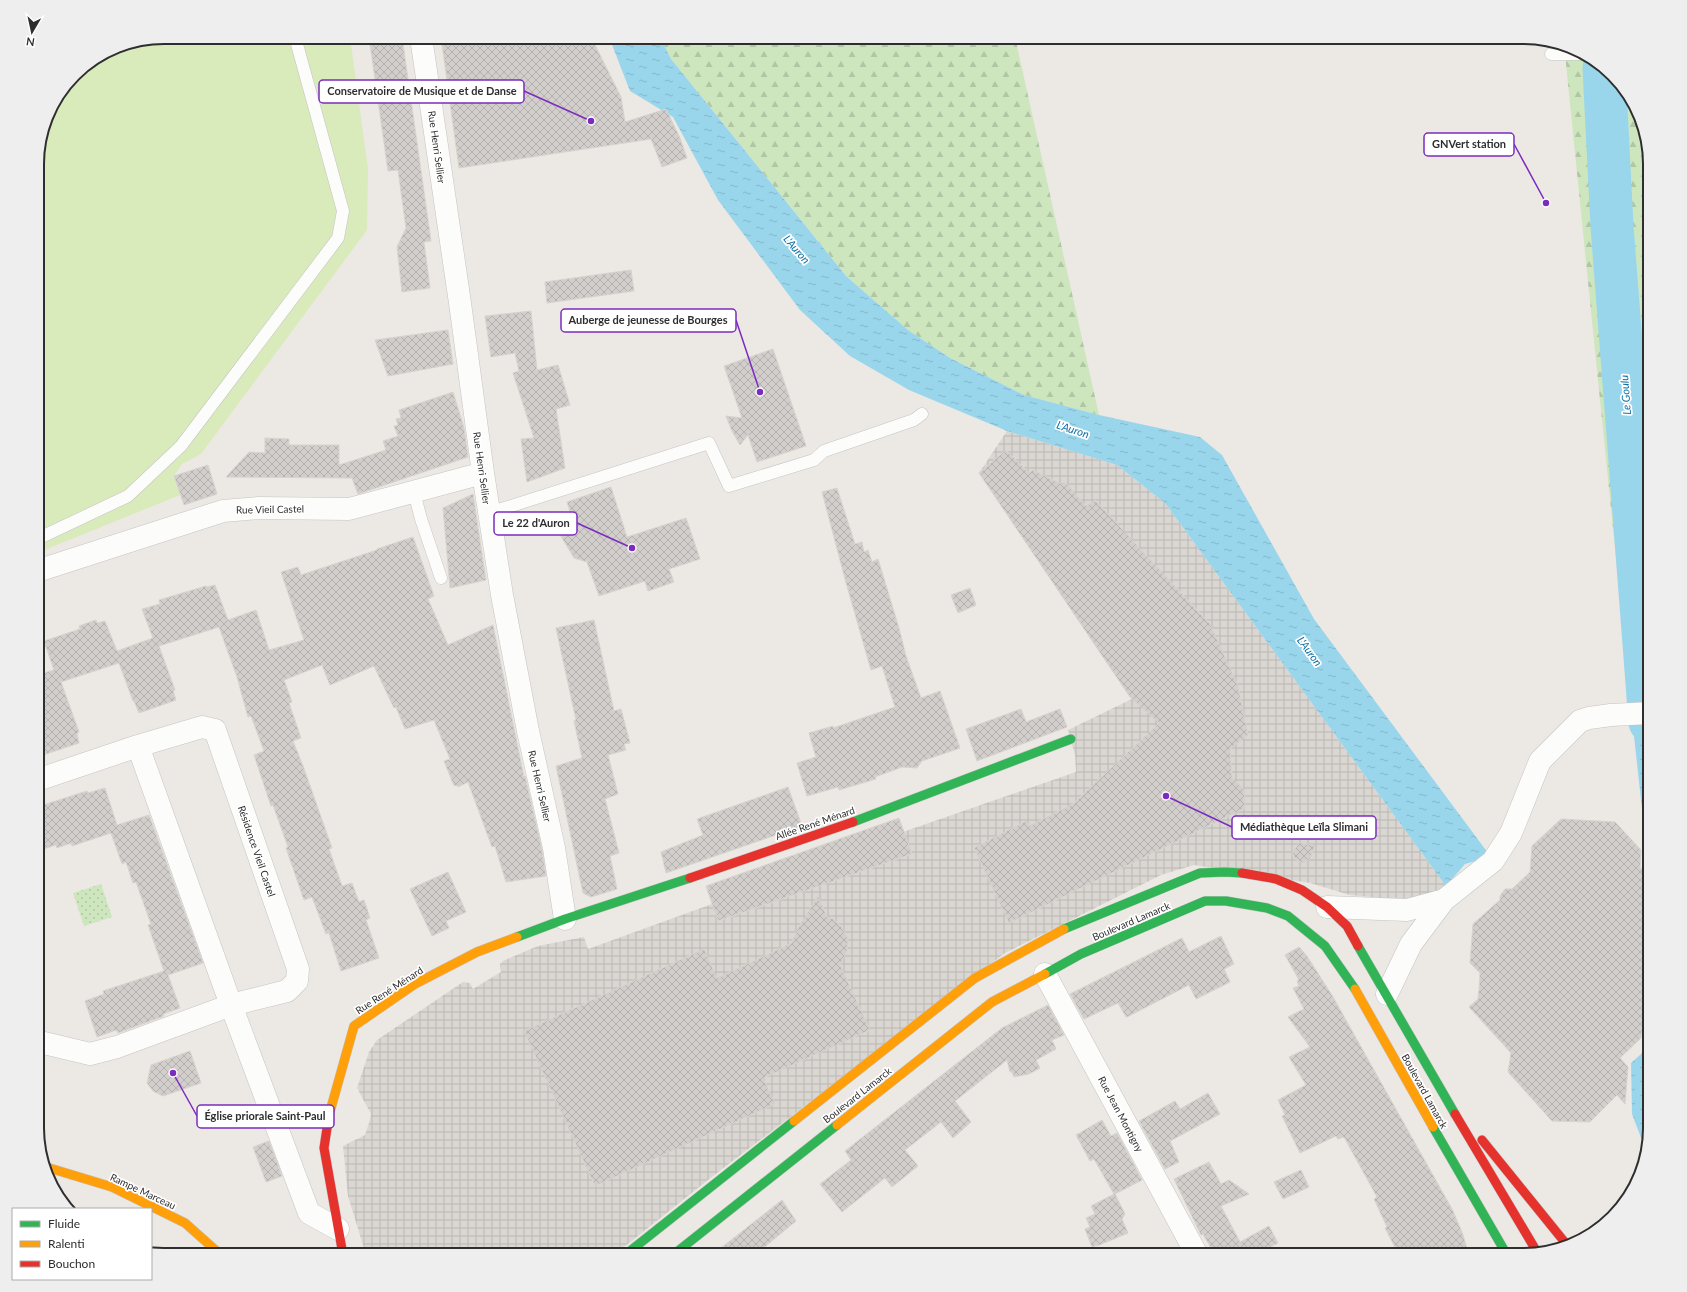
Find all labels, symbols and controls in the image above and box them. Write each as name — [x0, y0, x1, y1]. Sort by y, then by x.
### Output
north arrow — [12, 12, 52, 52]
text: N — [25, 35, 36, 49]
callout: Conservatoire de Musique et de Danse — [319, 80, 524, 103]
text: Conservatoire de Musique et de Danse — [327, 84, 517, 97]
street label: Rue Henri Sellier — [426, 110, 448, 184]
callout: GNVert station — [1424, 133, 1514, 156]
text: GNVert station — [1432, 137, 1506, 150]
water label: L'Auron — [781, 232, 813, 266]
callout: Auberge de jeunesse de Bourges — [561, 309, 736, 332]
text: Auberge de jeunesse de Bourges — [567, 313, 728, 326]
water label: Le Goulu — [1617, 374, 1633, 415]
water label: L'Auron — [1055, 418, 1091, 440]
street label: Rue Henri Sellier — [471, 431, 493, 505]
street label: Rue Vieil Castel — [236, 502, 304, 516]
callout: Le 22 d'Auron — [494, 512, 577, 535]
text: Le 22 d'Auron — [502, 516, 570, 529]
water label: L'Auron — [1295, 634, 1325, 668]
street label: Rue Henri Sellier — [526, 749, 554, 823]
street label: Résidence Vieil Castel — [236, 804, 278, 898]
street label: Allée René Ménard — [774, 804, 856, 842]
callout: Médiathèque Leïla Slimani — [1232, 816, 1376, 839]
text: Médiathèque Leïla Slimani — [1240, 820, 1368, 833]
street label: Boulevard Lamarck — [1090, 899, 1173, 943]
street label: Rue René Ménard — [353, 964, 425, 1016]
street label: Boulevard Lamarck — [1400, 1052, 1451, 1131]
street label: Boulevard Lamarck — [820, 1064, 894, 1125]
street label: Rue Jean Montigny — [1096, 1074, 1146, 1155]
callout: Église priorale Saint-Paul — [197, 1105, 334, 1128]
text: Église priorale Saint-Paul — [204, 1109, 326, 1122]
street label: Rampe Marceau — [108, 1171, 178, 1211]
legend — [12, 1208, 152, 1280]
text: Fluide — [48, 1216, 80, 1231]
text: Ralenti — [48, 1236, 85, 1251]
text: Bouchon — [48, 1256, 95, 1271]

